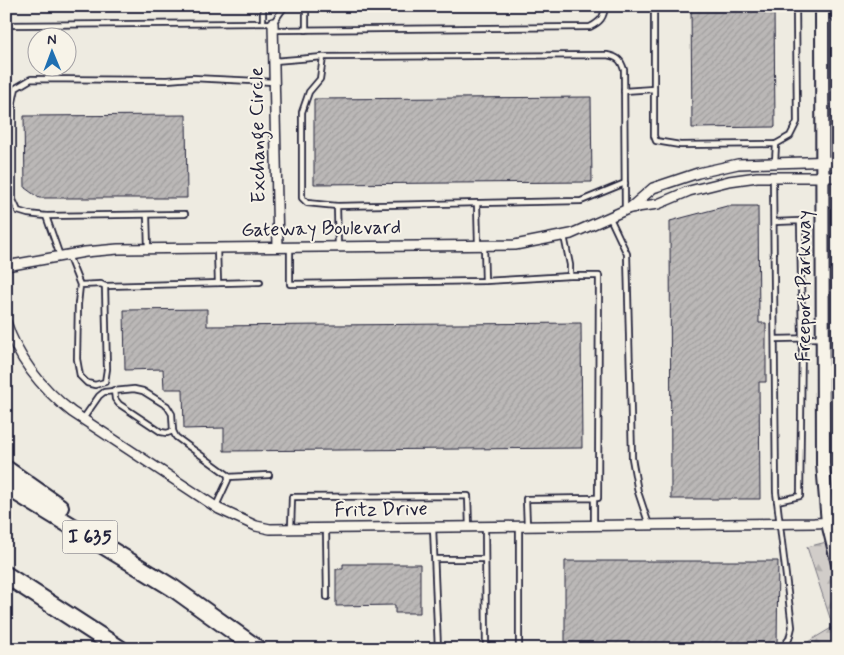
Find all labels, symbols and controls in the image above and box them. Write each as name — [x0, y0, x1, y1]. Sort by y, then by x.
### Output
north arrow — [28, 28, 78, 78]
text: N — [47, 31, 57, 49]
street label: Exchange Circle — [243, 66, 275, 203]
street label: Freeport Parkway — [791, 210, 818, 362]
street label: Gateway Boulevard — [241, 214, 401, 244]
street label: Fritz Drive — [334, 496, 428, 524]
road number: I 635 — [62, 520, 118, 554]

